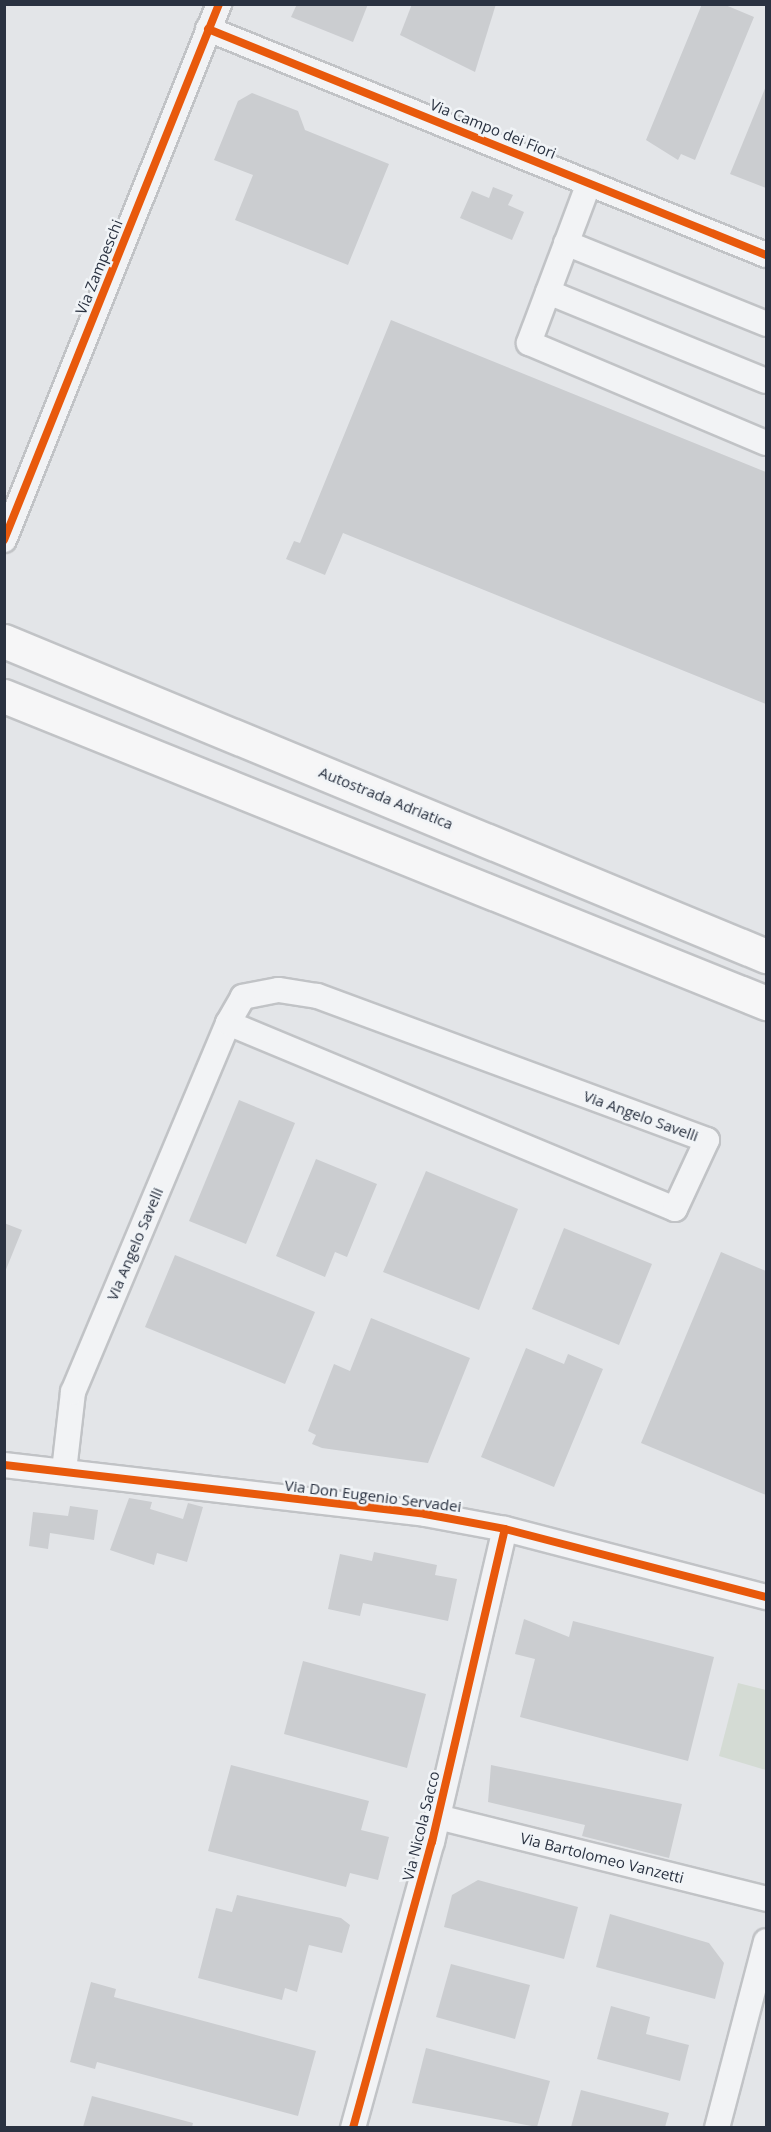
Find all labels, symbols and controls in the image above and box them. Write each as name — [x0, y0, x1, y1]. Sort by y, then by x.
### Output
street label: Via Campo dei Fiori — [427, 95, 559, 163]
street label: Via Zampeschi — [72, 217, 126, 317]
street label: Autostrada Adriatica — [316, 763, 456, 833]
street label: Via Angelo Savelli — [581, 1087, 701, 1145]
street label: Via Angelo Savelli — [103, 1185, 167, 1303]
street label: Via Don Eugenio Servadei — [284, 1476, 462, 1516]
street label: Via Nicola Sacco — [399, 1769, 443, 1883]
street label: Via Bartolomeo Vanzetti — [518, 1829, 686, 1887]

